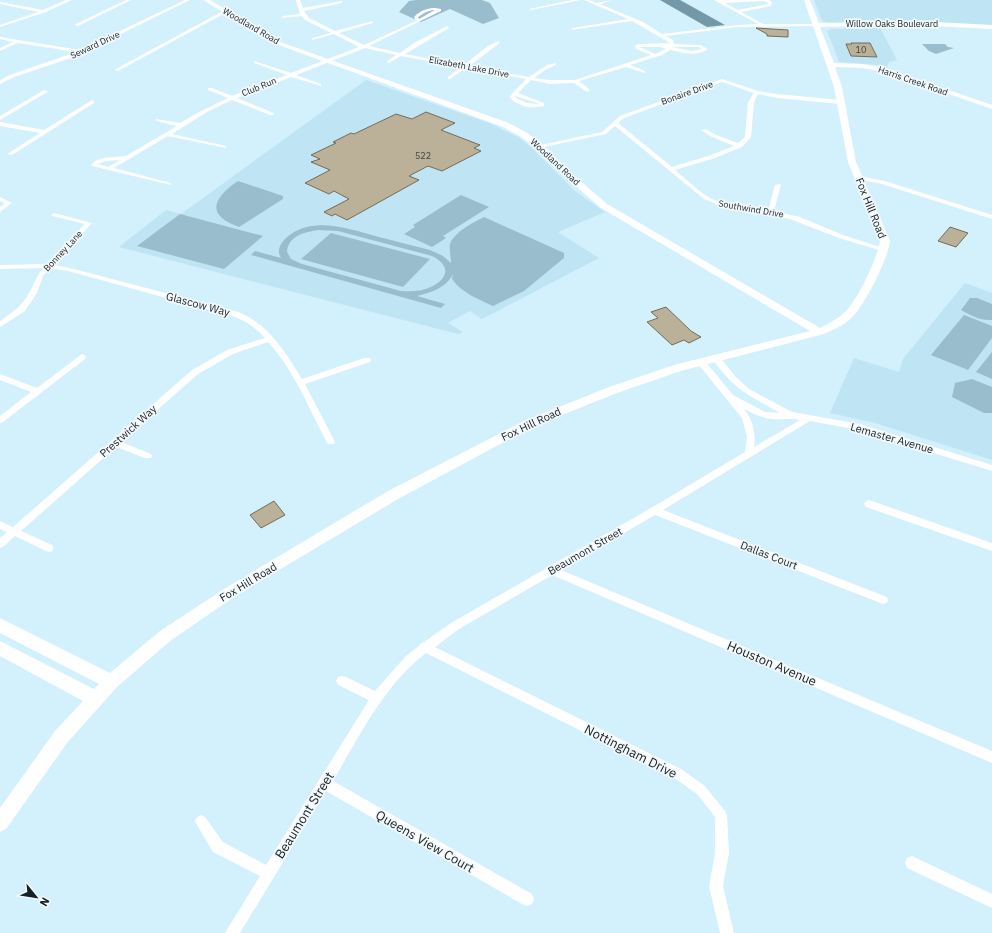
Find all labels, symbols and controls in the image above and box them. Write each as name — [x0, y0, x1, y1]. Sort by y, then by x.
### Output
street label: Woodland Road — [221, 5, 282, 46]
street label: Willow Oaks Boulevard — [846, 18, 938, 29]
street label: Seward Drive — [68, 28, 121, 61]
house number: 10 — [856, 44, 866, 55]
street label: Elizabeth Lake Drive — [428, 53, 510, 80]
street label: Harris Creek Road — [877, 63, 949, 98]
street label: Club Run — [240, 75, 278, 98]
street label: Bonaire Drive — [659, 78, 714, 107]
street label: Woodland Road — [528, 136, 582, 187]
house number: 522 — [415, 150, 431, 161]
street label: Fox Hill Road — [852, 176, 890, 240]
street label: Southwind Drive — [718, 197, 785, 220]
street label: Bonney Lane — [41, 228, 84, 273]
street label: Glascow Way — [165, 289, 232, 319]
street label: Prestwick Way — [97, 401, 160, 460]
street label: Fox Hill Road — [499, 404, 563, 444]
street label: Lemaster Avenue — [849, 419, 935, 457]
street label: Beaumont Street — [545, 524, 625, 578]
street label: Dallas Court — [738, 538, 800, 572]
street label: Fox Hill Road — [217, 559, 279, 605]
street label: Houston Avenue — [724, 637, 819, 690]
street label: Nottingham Drive — [582, 721, 680, 782]
street label: Beaumont Street — [271, 769, 338, 862]
street label: Queens View Court — [372, 806, 477, 877]
north arrow — [16, 877, 56, 917]
text: N — [37, 895, 53, 909]

